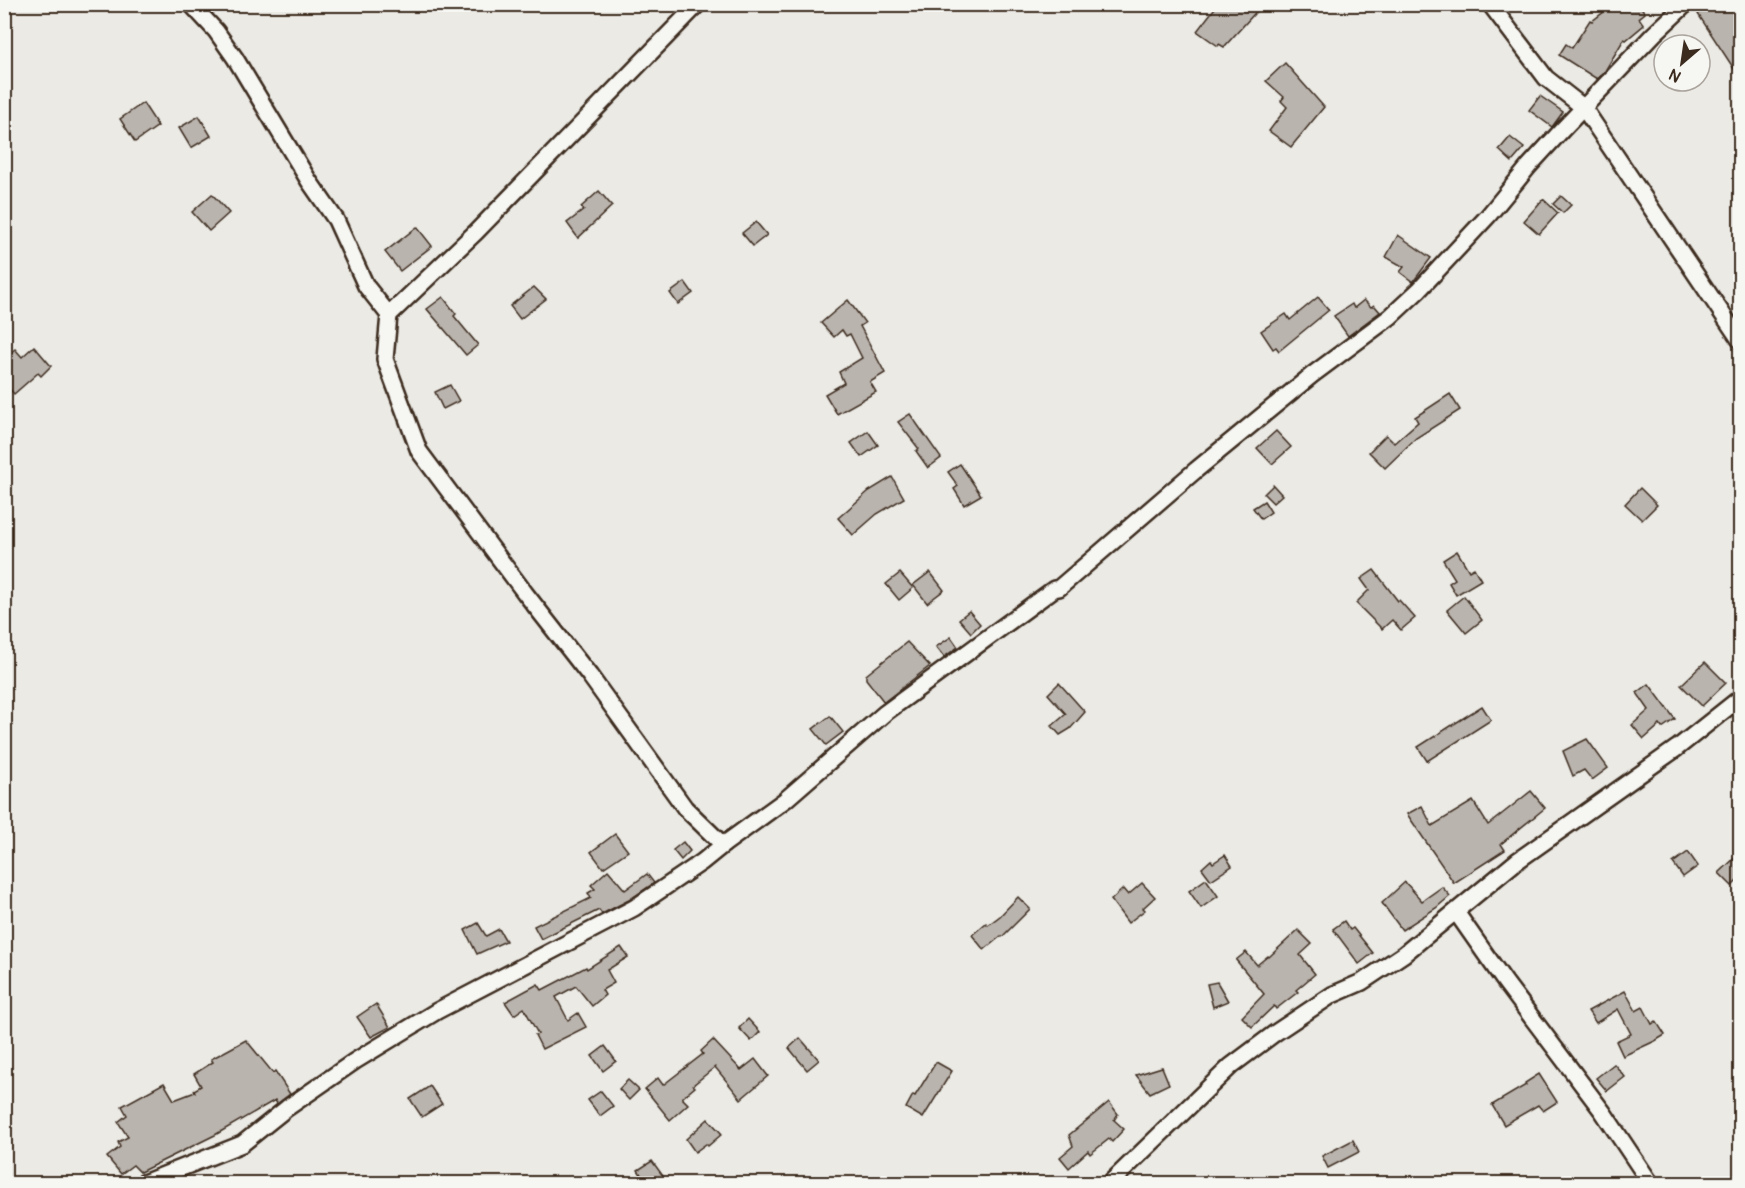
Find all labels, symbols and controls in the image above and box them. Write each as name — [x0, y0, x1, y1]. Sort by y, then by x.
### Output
north arrow — [1652, 33, 1712, 93]
text: N — [1665, 64, 1685, 87]

